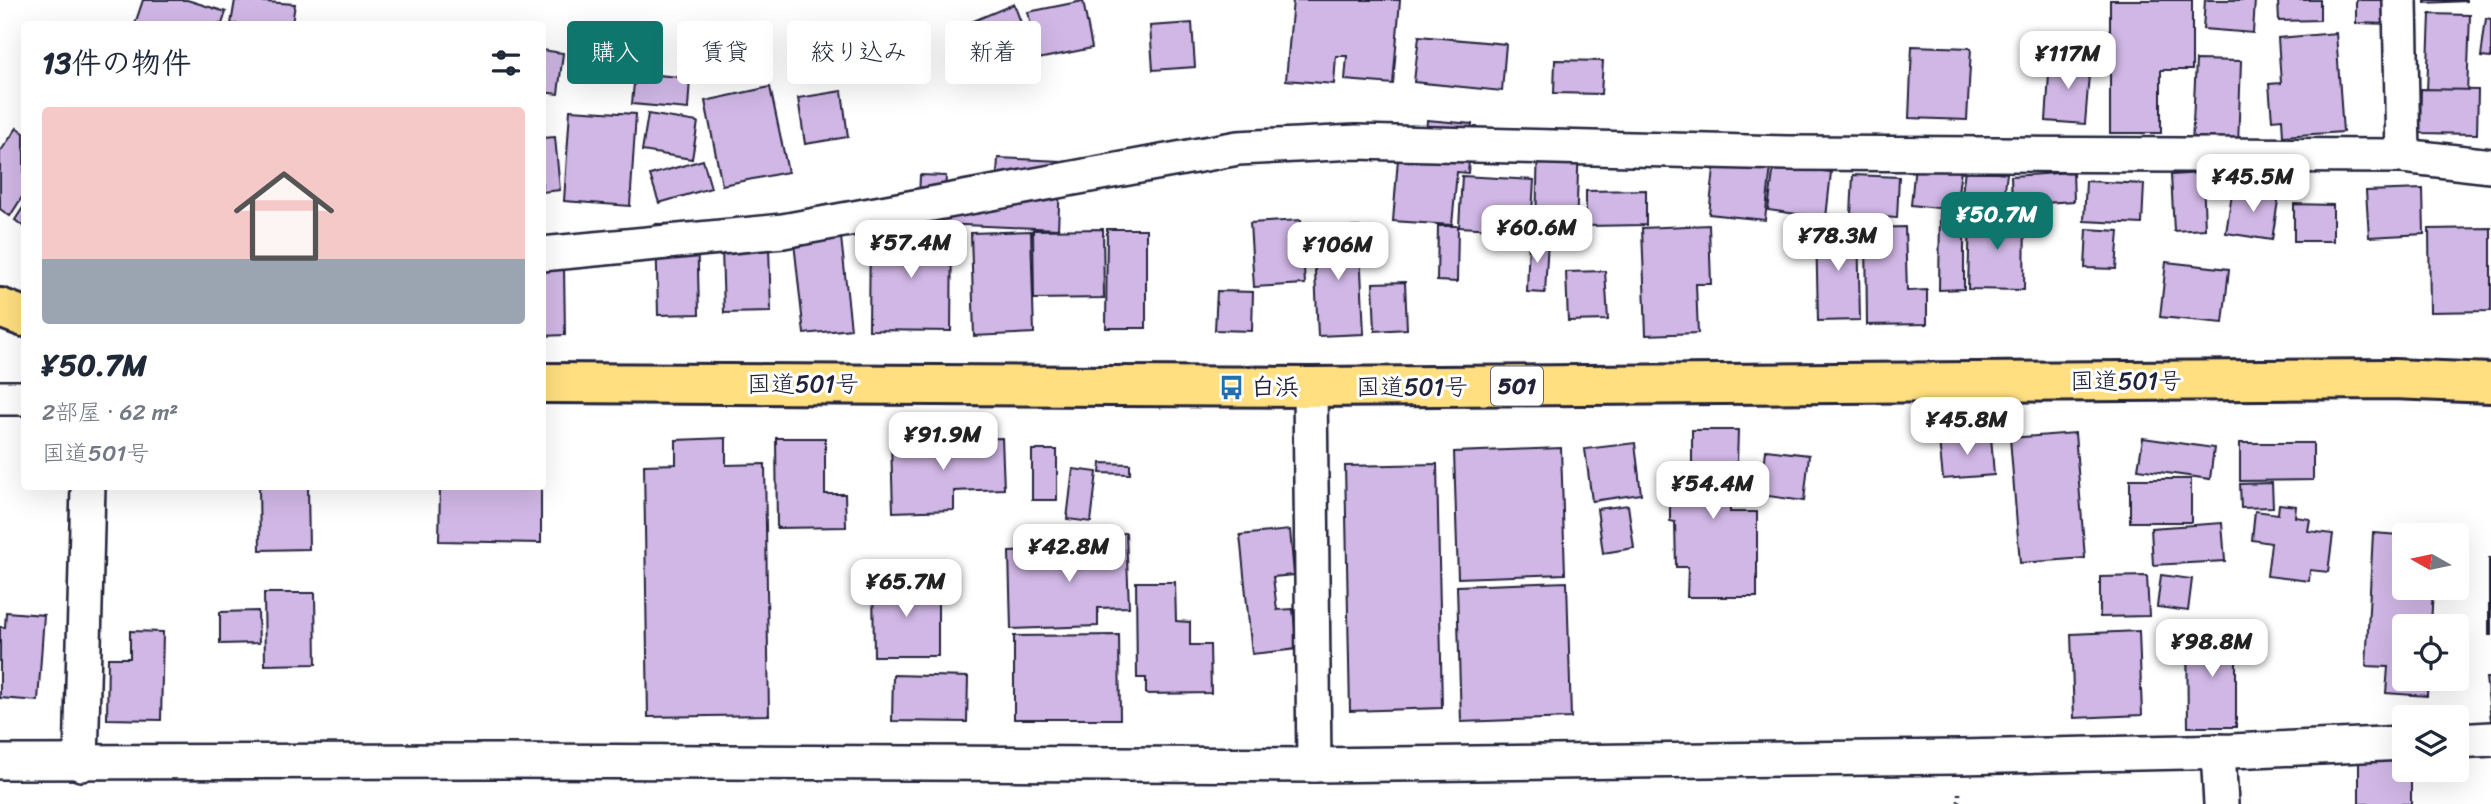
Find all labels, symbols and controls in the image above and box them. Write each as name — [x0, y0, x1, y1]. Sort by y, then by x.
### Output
chip: 購入 — [567, 21, 663, 84]
chip: 賃貸 — [677, 21, 773, 84]
chip: 絞り込み — [787, 21, 931, 84]
chip: 新着 — [945, 21, 1041, 84]
pin: ¥117M — [2019, 32, 2117, 91]
text: ¥117M — [2036, 33, 2100, 74]
text: 13件の物件 — [42, 36, 191, 90]
icon: filters — [487, 44, 525, 82]
icon: home — [221, 153, 347, 279]
pin: ¥45.5M — [2196, 154, 2310, 214]
text: ¥45.5M — [2213, 156, 2293, 197]
pin: ¥50.7M — [1940, 192, 2054, 252]
text: ¥50.7M — [1957, 194, 2037, 235]
pin: ¥60.6M — [1480, 205, 1594, 265]
text: ¥60.6M — [1497, 207, 1577, 248]
pin: ¥78.3M — [1781, 214, 1895, 273]
text: ¥78.3M — [1799, 215, 1877, 256]
pin: ¥57.4M — [854, 220, 968, 280]
text: ¥57.4M — [871, 222, 951, 263]
pin: ¥106M — [1289, 222, 1387, 282]
text: ¥106M — [1304, 224, 1373, 265]
text: ¥50.7M — [42, 338, 147, 392]
street label: 国道501号 — [2070, 360, 2182, 402]
street label: 国道501号 — [747, 363, 859, 405]
place label: 白浜 — [1251, 366, 1299, 408]
street label: 国道501号 — [1356, 366, 1468, 408]
road number: 501 — [1491, 366, 1543, 406]
bus stop icon: 白浜 — [1217, 373, 1245, 401]
text: 2部屋 · 62 m² — [42, 392, 178, 433]
pin: ¥45.8M — [1910, 398, 2024, 457]
text: ¥45.8M — [1927, 399, 2007, 440]
pin: ¥91.9M — [886, 412, 1000, 472]
text: ¥91.9M — [905, 414, 981, 455]
text: 国道501号 — [42, 433, 149, 474]
pin: ¥54.4M — [1656, 462, 1770, 521]
text: ¥54.4M — [1672, 463, 1754, 504]
north arrow — [2392, 523, 2469, 600]
map controls — [2392, 523, 2469, 782]
pin: ¥42.8M — [1012, 524, 1126, 584]
text: ¥42.8M — [1029, 526, 1109, 567]
pin: ¥65.7M — [849, 560, 963, 619]
text: ¥65.7M — [867, 561, 945, 602]
button: locate — [2392, 614, 2469, 691]
pin: ¥98.8M — [2155, 620, 2269, 679]
text: ¥98.8M — [2172, 621, 2252, 662]
button: layers — [2392, 705, 2469, 782]

